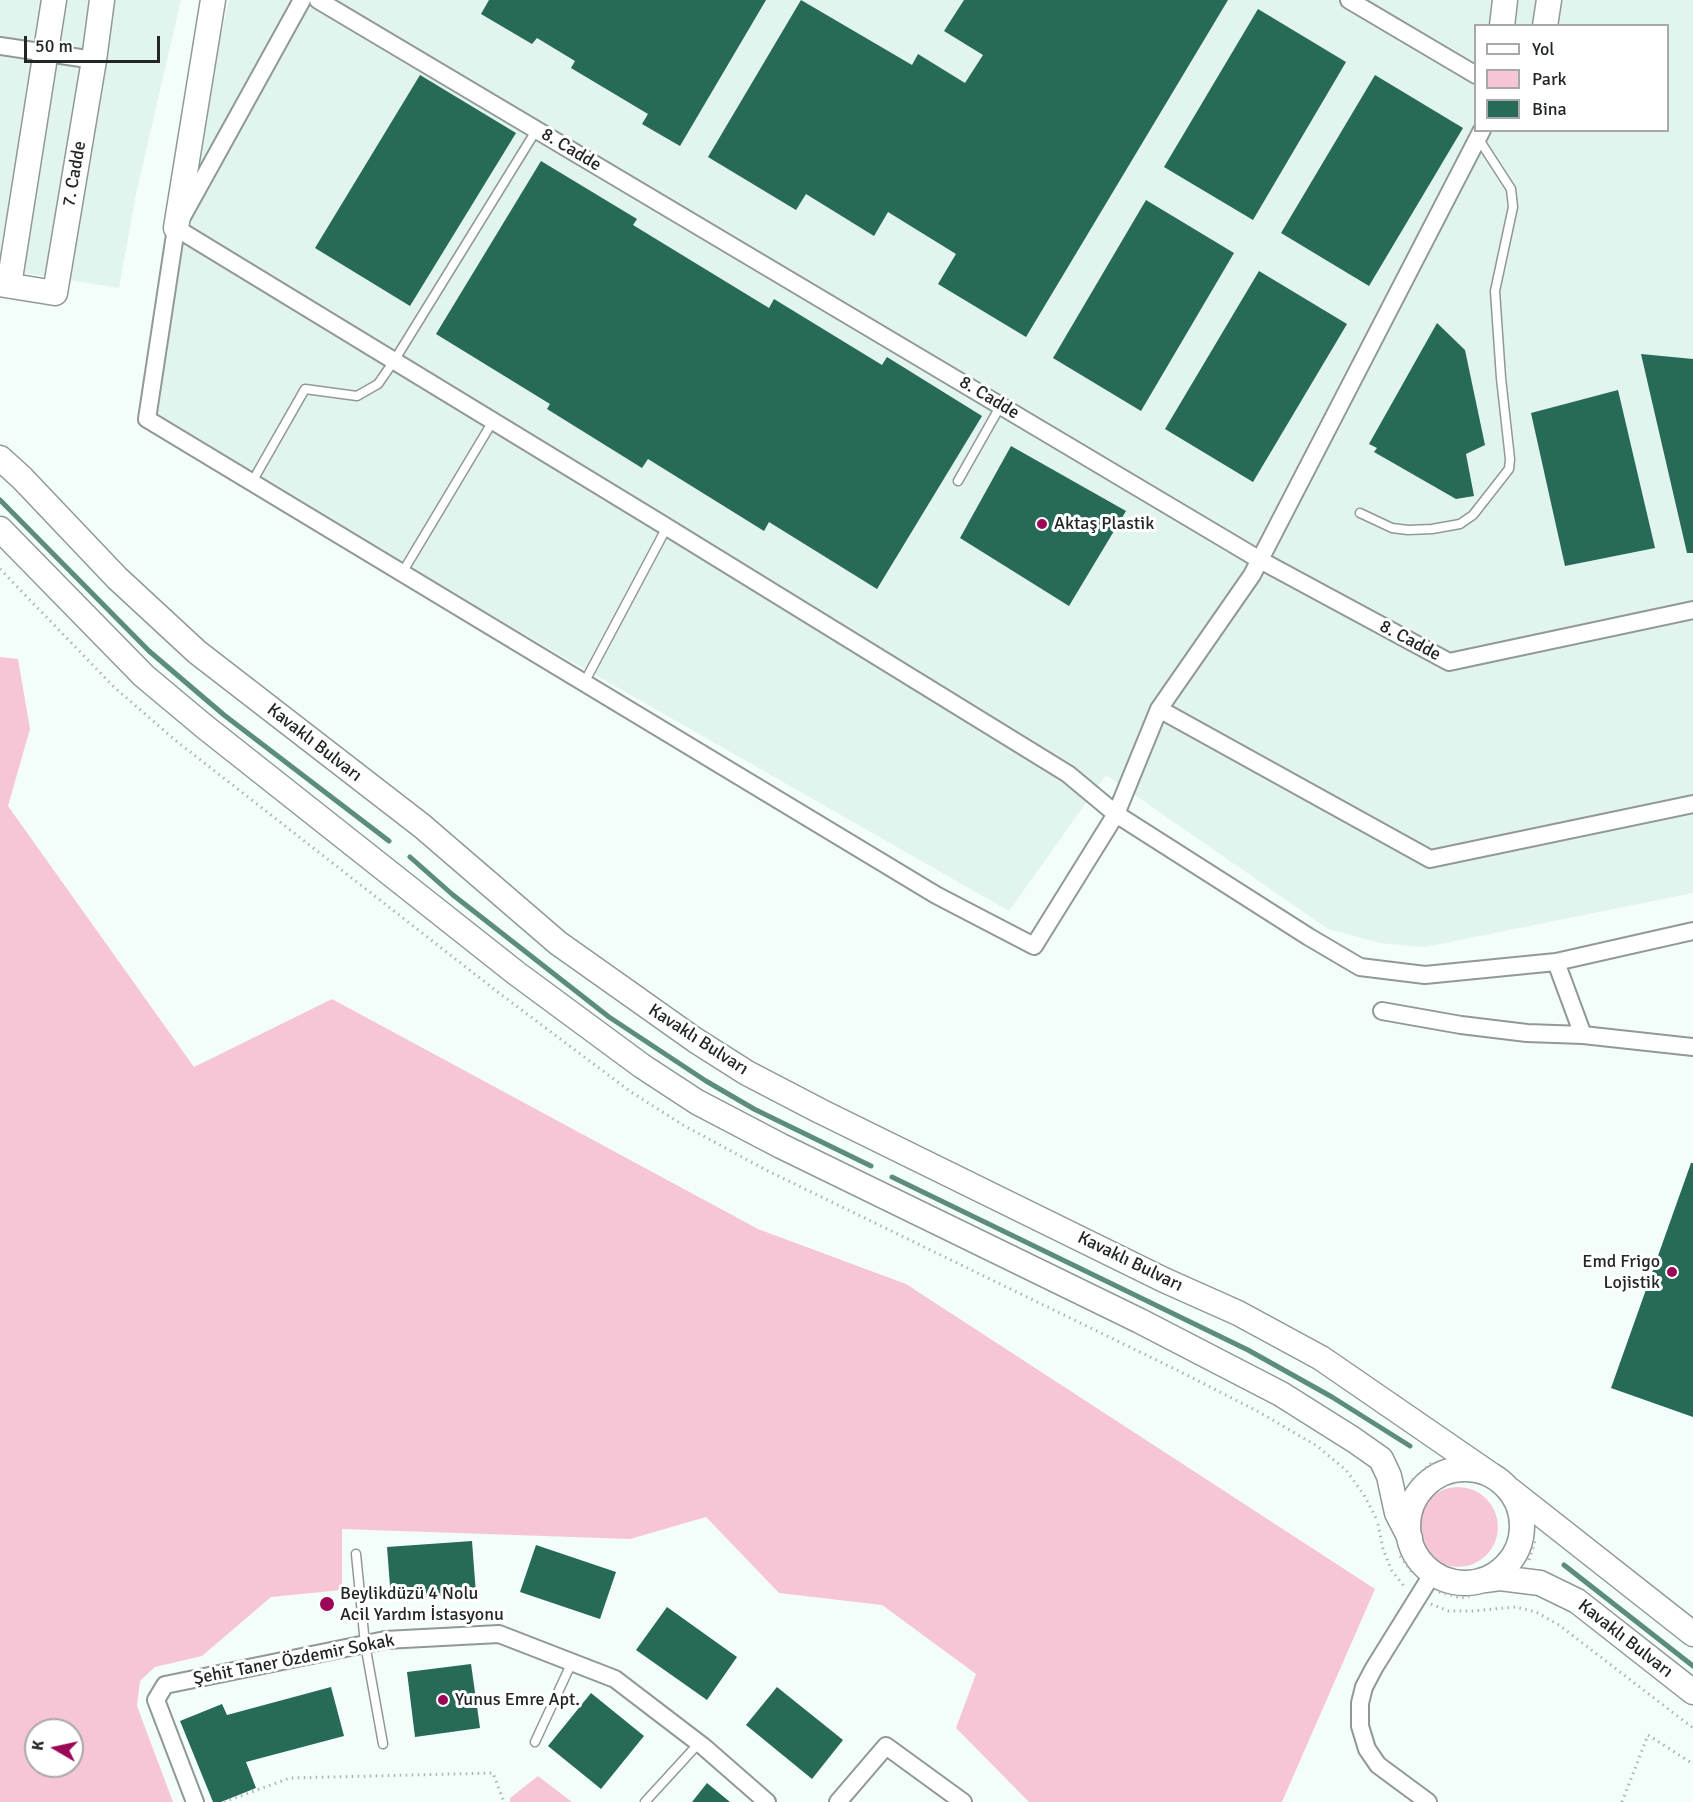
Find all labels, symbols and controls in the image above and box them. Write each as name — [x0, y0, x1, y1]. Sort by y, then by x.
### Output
scale bar — [27, 24, 164, 62]
legend — [1474, 24, 1669, 132]
text: 50 m — [35, 35, 73, 57]
text: Yol — [1532, 38, 1555, 60]
text: Park — [1532, 68, 1567, 90]
text: Bina — [1532, 98, 1567, 120]
street label: 8. Cadde — [537, 124, 605, 176]
street label: 7. Cadde — [59, 139, 91, 209]
street label: 8. Cadde — [955, 372, 1023, 424]
place label: Aktaş Plastik — [1054, 513, 1154, 535]
marker: Aktaş Plastik — [1035, 517, 1049, 531]
street label: 8. Cadde — [1376, 616, 1444, 666]
street label: Kavaklı Bulvarı — [262, 699, 366, 787]
street label: Kavaklı Bulvarı — [644, 1000, 752, 1080]
street label: Kavaklı Bulvarı — [1074, 1227, 1186, 1297]
place label: Emd Frigo Lojistik — [1582, 1251, 1660, 1294]
marker: Emd Frigo Lojistik — [1665, 1265, 1679, 1279]
place label: Beylikdüzü 4 Nolu Acil Yardım İstasyonu — [340, 1583, 504, 1626]
marker: Beylikdüzü 4 Nolu Acil Yardım İstasyonu — [318, 1595, 336, 1613]
street label: Kavaklı Bulvarı — [1573, 1595, 1677, 1683]
street label: Şehit Taner Özdemir Sokak — [192, 1630, 396, 1690]
place label: Yunus Emre Apt. — [455, 1689, 580, 1711]
marker: Yunus Emre Apt. — [436, 1693, 450, 1707]
north arrow — [24, 1718, 84, 1778]
text: K — [28, 1739, 49, 1752]

